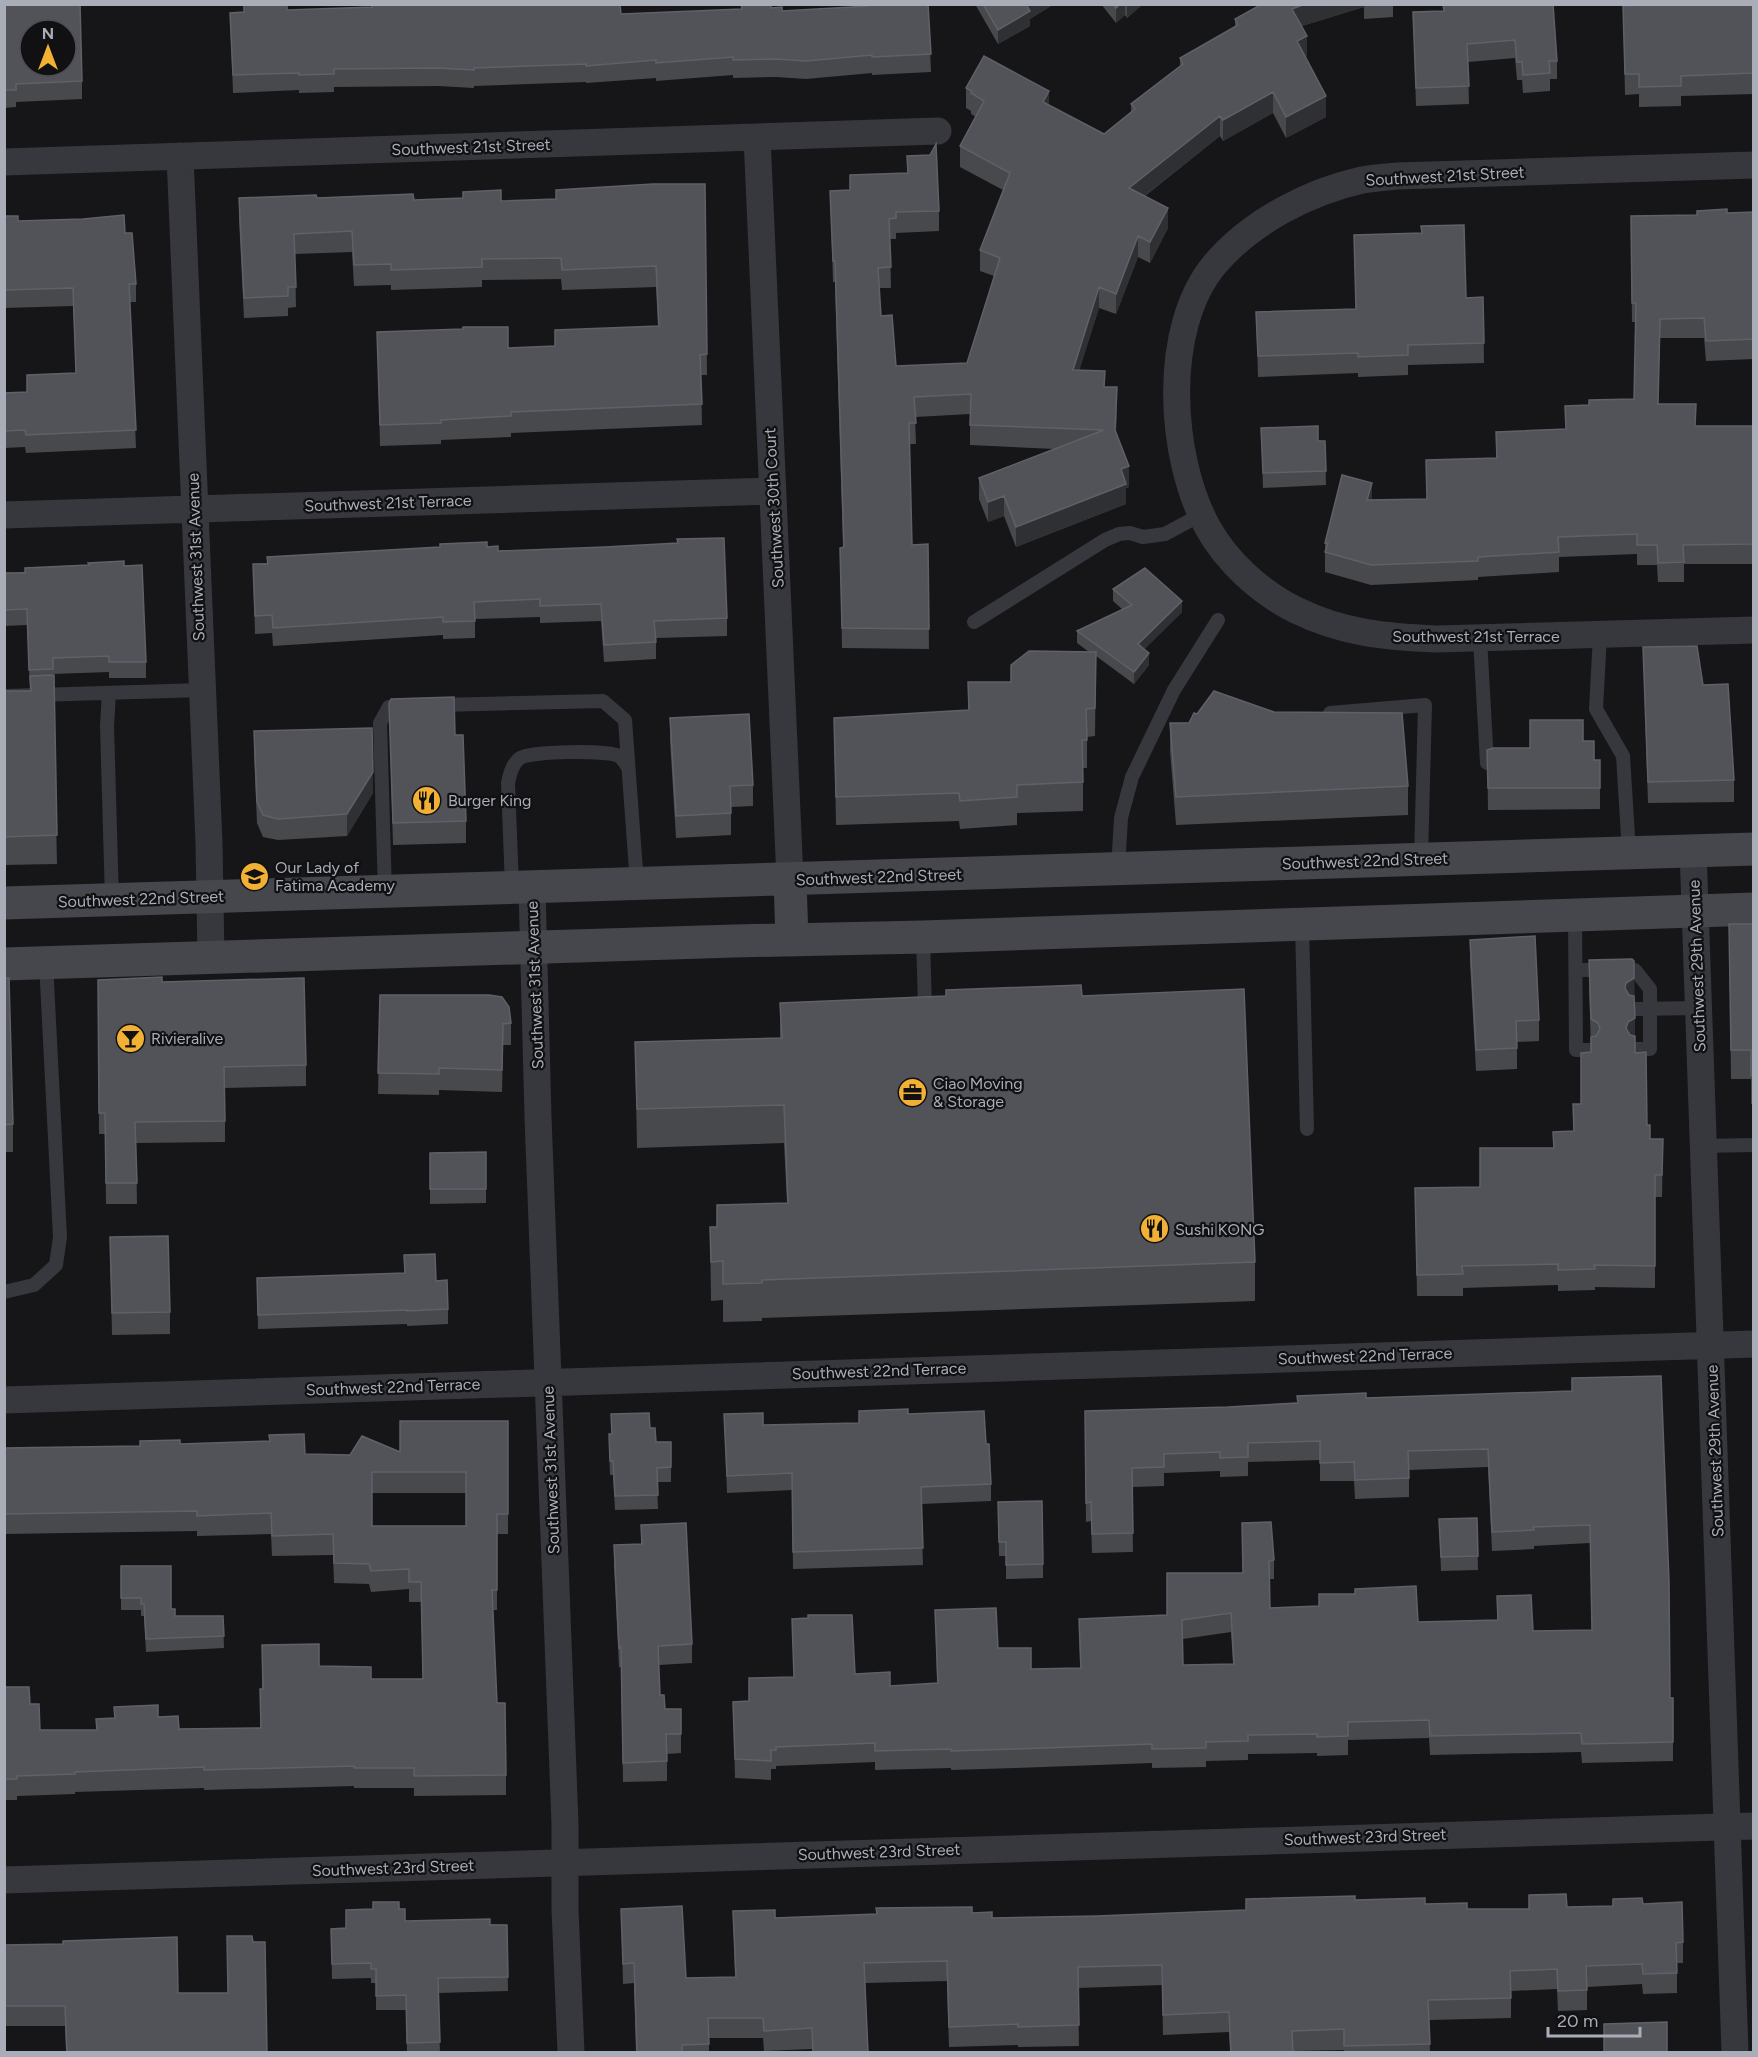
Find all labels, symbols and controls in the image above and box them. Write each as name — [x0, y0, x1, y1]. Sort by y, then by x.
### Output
north arrow — [18, 18, 78, 78]
text: N — [42, 24, 54, 43]
street label: Southwest 21st Street — [391, 135, 551, 159]
street label: Southwest 21st Street — [1365, 162, 1525, 190]
street label: Southwest 30th Court — [760, 427, 788, 589]
street label: Southwest 31st Avenue — [184, 472, 208, 641]
street label: Southwest 21st Terrace — [304, 491, 472, 515]
street label: Southwest 21st Terrace — [1392, 627, 1560, 646]
restaurant icon: Burger King — [411, 784, 443, 816]
place label: Burger King — [448, 791, 531, 810]
street label: Southwest 22nd Street — [1282, 849, 1448, 873]
place label: Our Lady of Fatima Academy — [275, 858, 395, 895]
school or university icon: Our Lady of Fatima Academy — [238, 860, 270, 892]
street label: Southwest 22nd Street — [796, 865, 962, 889]
street label: Southwest 29th Avenue — [1684, 879, 1710, 1053]
street label: Southwest 22nd Street — [58, 887, 224, 911]
street label: Southwest 31st Avenue — [523, 900, 547, 1069]
bar icon: Rivieralive — [114, 1022, 146, 1054]
place label: Rivieralive — [151, 1029, 223, 1048]
place label: Ciao Moving & Storage — [933, 1074, 1023, 1111]
office icon: Ciao Moving & Storage — [896, 1076, 928, 1108]
restaurant icon: Sushi KONG — [1138, 1213, 1170, 1245]
place label: Sushi KONG — [1175, 1220, 1265, 1239]
street label: Southwest 22nd Terrace — [1277, 1343, 1453, 1369]
street label: Southwest 22nd Terrace — [791, 1358, 967, 1384]
street label: Southwest 29th Avenue — [1702, 1364, 1728, 1538]
street label: Southwest 22nd Terrace — [305, 1374, 481, 1400]
street label: Southwest 31st Avenue — [539, 1385, 563, 1554]
street label: Southwest 23rd Street — [1283, 1825, 1447, 1849]
street label: Southwest 23rd Street — [797, 1840, 961, 1864]
street label: Southwest 23rd Street — [311, 1856, 475, 1880]
scale bar — [1548, 2000, 1640, 2038]
text: 20 m — [1557, 2010, 1598, 2032]

